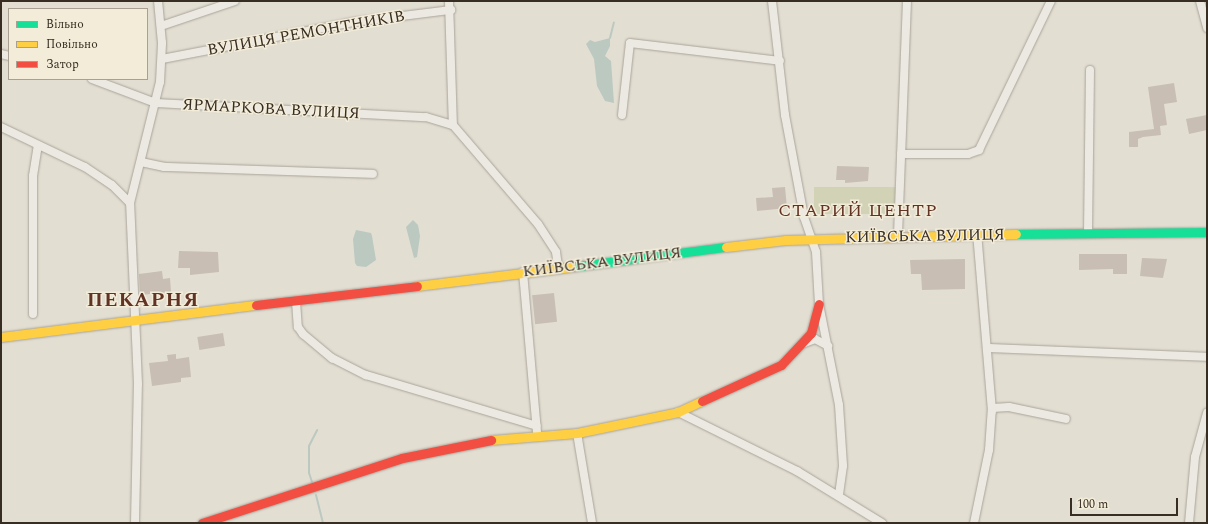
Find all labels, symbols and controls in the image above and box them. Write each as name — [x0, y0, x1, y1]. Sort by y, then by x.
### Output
street label: ВУЛИЦЯ РЕМОНТНИКІВ — [206, 6, 406, 60]
legend — [8, 8, 148, 80]
text: Вільно — [46, 15, 84, 34]
text: Повільно — [46, 35, 98, 54]
text: Затор — [46, 55, 79, 74]
street label: ЯРМАРКОВА ВУЛИЦЯ — [182, 95, 360, 123]
district label: СТАРИЙ ЦЕНТР — [778, 200, 938, 222]
street label: КИЇВСЬКА ВУЛИЦЯ — [845, 225, 1005, 247]
street label: КИЇВСЬКА ВУЛИЦЯ — [522, 243, 682, 281]
district label: ПЕКАРНЯ — [87, 288, 199, 312]
scale bar — [1072, 490, 1180, 516]
text: 100 m — [1077, 495, 1108, 514]

